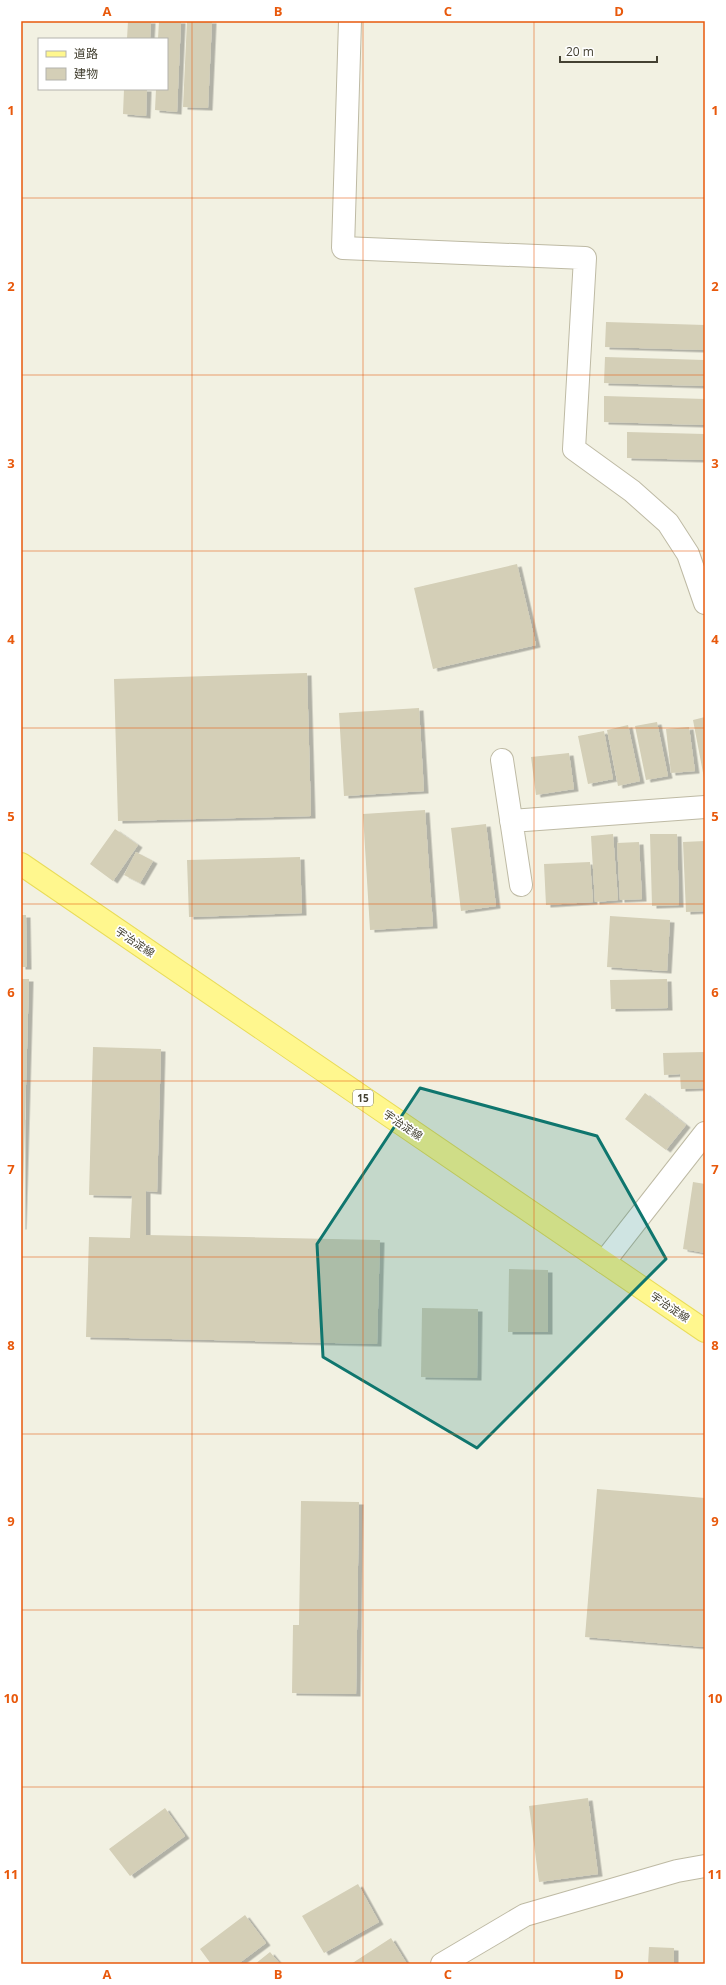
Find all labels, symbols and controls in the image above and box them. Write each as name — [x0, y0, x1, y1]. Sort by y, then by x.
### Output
text: A — [103, 2, 112, 20]
text: B — [274, 2, 283, 20]
text: C — [444, 2, 452, 20]
text: D — [614, 2, 624, 20]
legend — [38, 38, 168, 90]
scale bar — [560, 38, 657, 64]
text: 20 m — [566, 43, 594, 60]
text: 道路 — [74, 45, 98, 62]
text: 建物 — [74, 65, 98, 82]
text: 1 — [7, 101, 15, 119]
text: 1 — [711, 101, 719, 119]
text: 2 — [7, 277, 15, 295]
text: 2 — [711, 277, 719, 295]
text: 3 — [7, 454, 15, 472]
text: 3 — [711, 454, 719, 472]
text: 4 — [7, 630, 15, 648]
text: 4 — [711, 630, 719, 648]
text: 5 — [7, 807, 15, 825]
text: 5 — [711, 807, 719, 825]
street label: 宇治淀線 — [113, 923, 158, 960]
text: 6 — [7, 983, 15, 1001]
text: 6 — [711, 983, 719, 1001]
road number: 15 — [353, 1090, 373, 1106]
street label: 宇治淀線 — [381, 1106, 426, 1143]
text: 7 — [7, 1160, 15, 1178]
text: 7 — [711, 1160, 719, 1178]
street label: 宇治淀線 — [648, 1288, 693, 1325]
text: 8 — [7, 1336, 15, 1354]
text: 8 — [711, 1336, 719, 1354]
text: 9 — [7, 1512, 15, 1530]
text: 9 — [711, 1512, 719, 1530]
text: 10 — [4, 1689, 18, 1707]
text: 10 — [708, 1689, 722, 1707]
text: 11 — [4, 1865, 18, 1883]
text: 11 — [708, 1865, 722, 1883]
text: A — [103, 1965, 112, 1983]
text: B — [274, 1965, 283, 1983]
text: C — [444, 1965, 452, 1983]
text: D — [614, 1965, 624, 1983]

